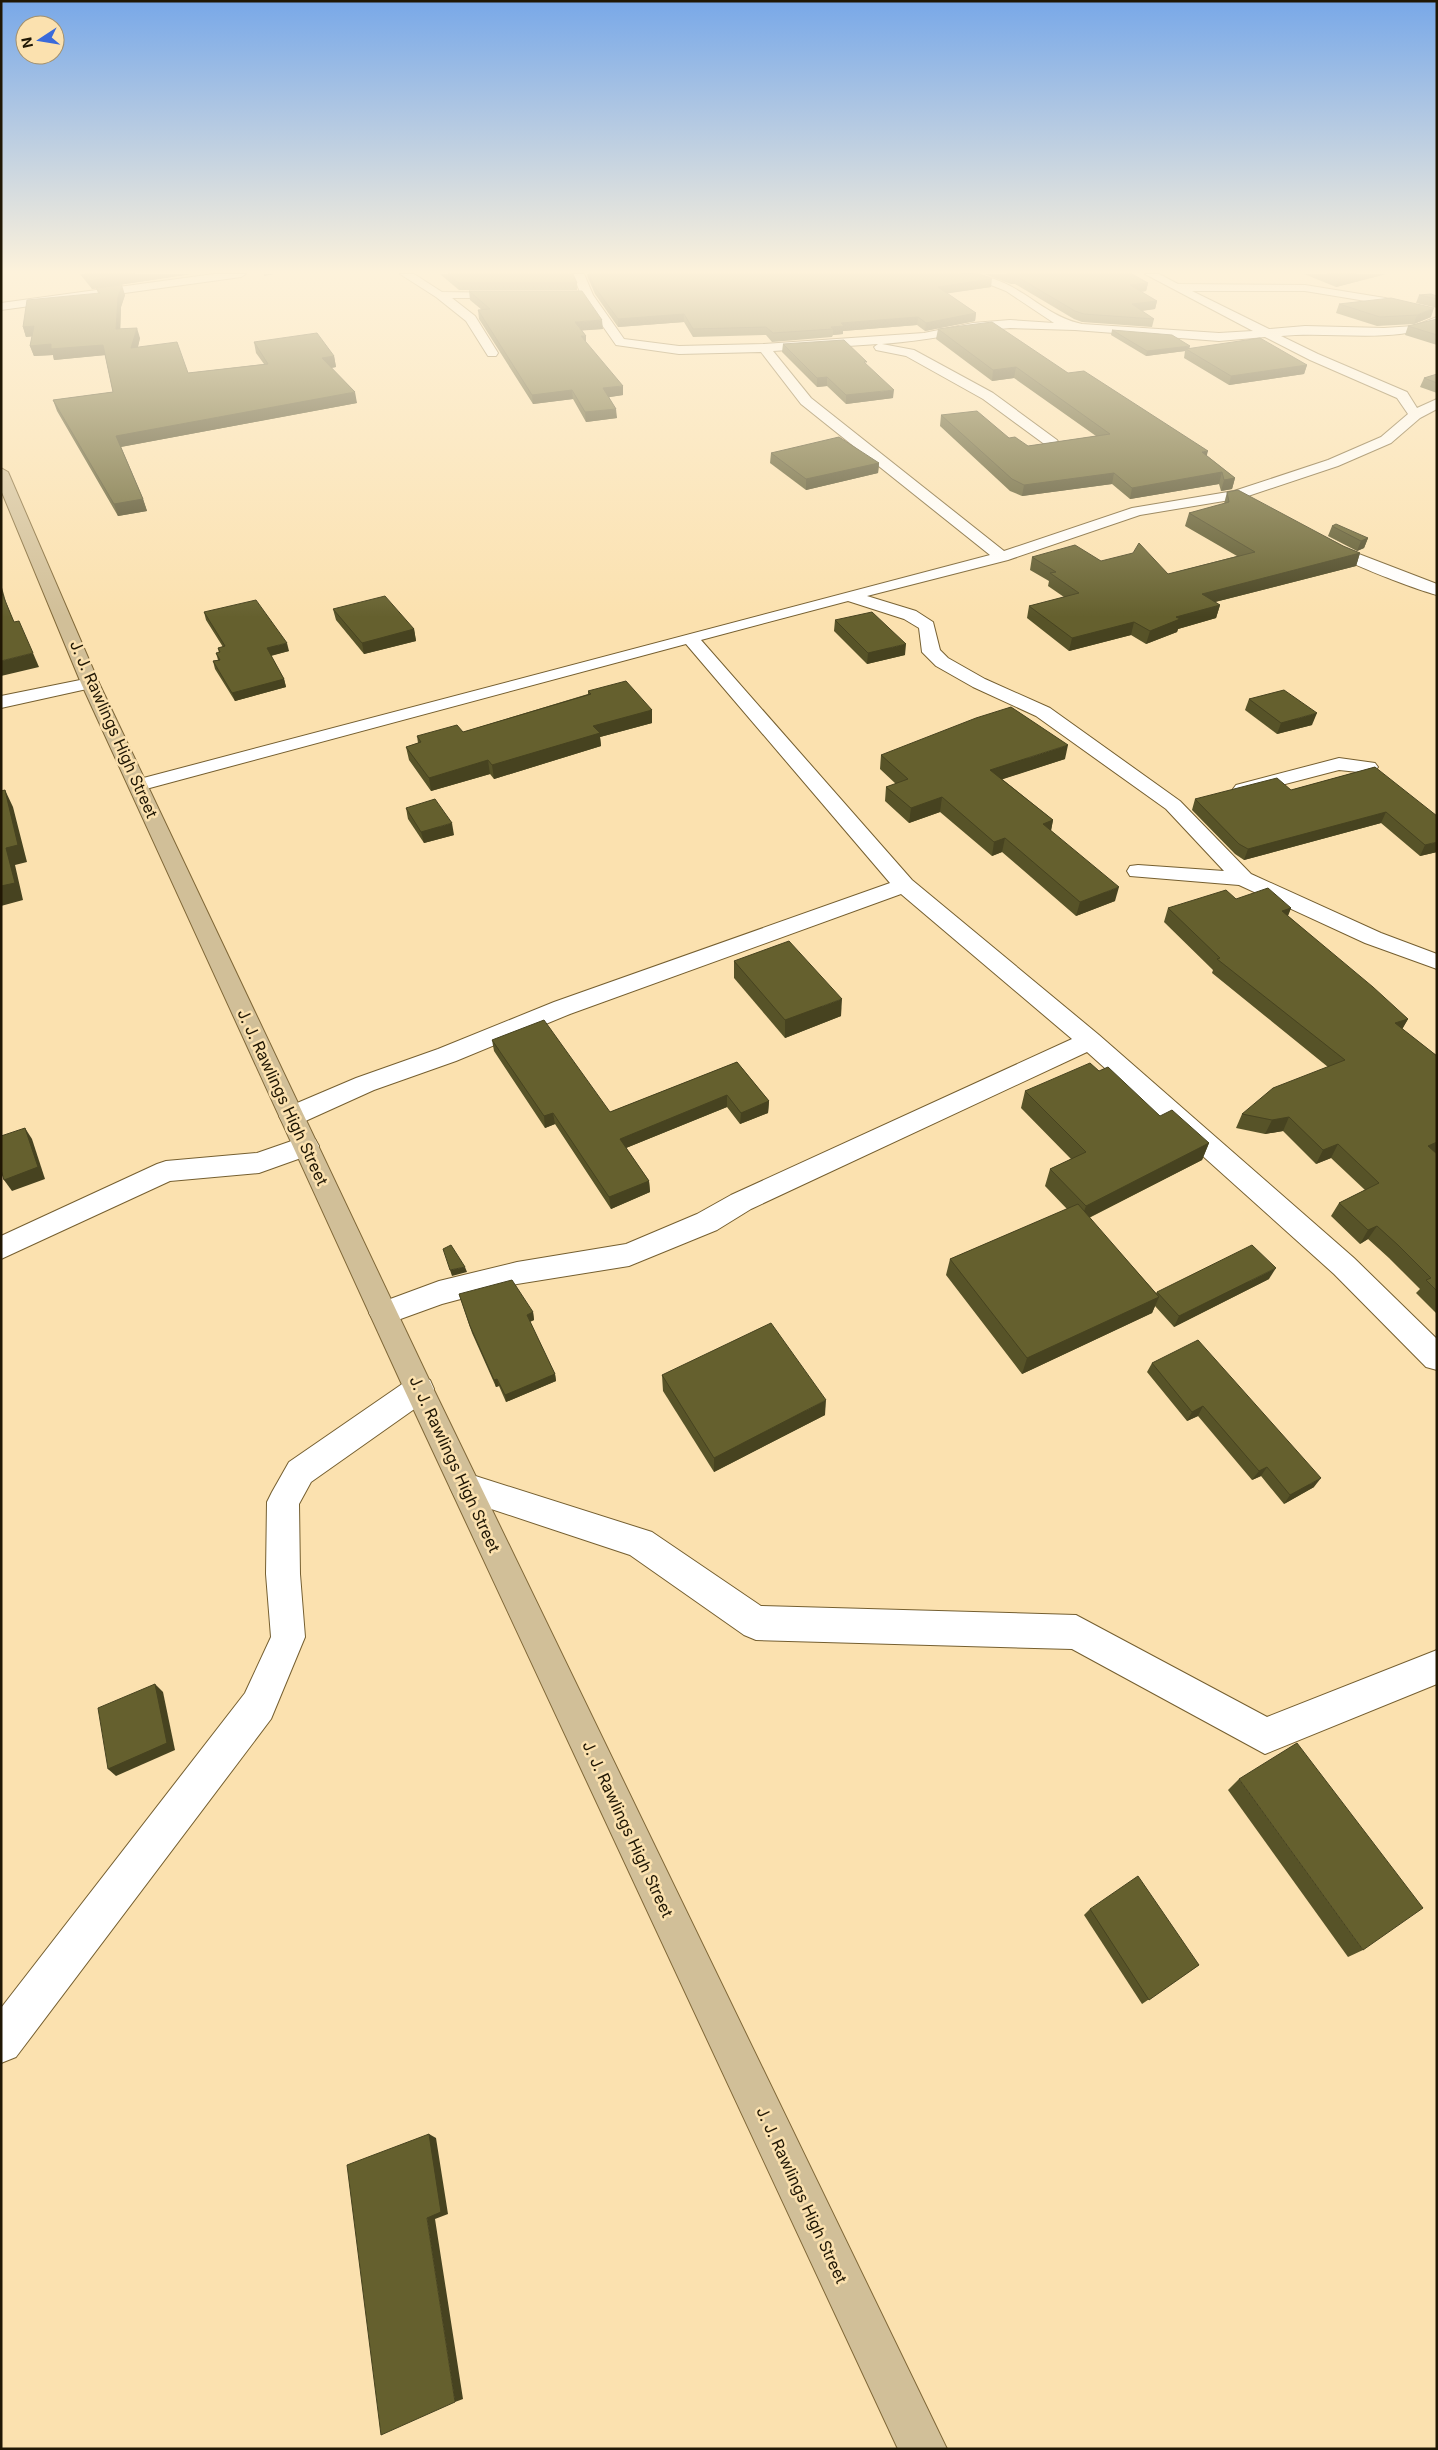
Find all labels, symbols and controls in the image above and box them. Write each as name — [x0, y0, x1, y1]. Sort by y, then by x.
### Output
north arrow — [15, 15, 65, 65]
text: N — [17, 36, 36, 50]
street label: J. J. Rawlings High Street — [66, 637, 162, 821]
street label: J. J. Rawlings High Street — [233, 1006, 333, 1188]
street label: J. J. Rawlings High Street — [405, 1373, 505, 1555]
street label: J. J. Rawlings High Street — [578, 1738, 678, 1920]
street label: J. J. Rawlings High Street — [752, 2104, 852, 2286]

